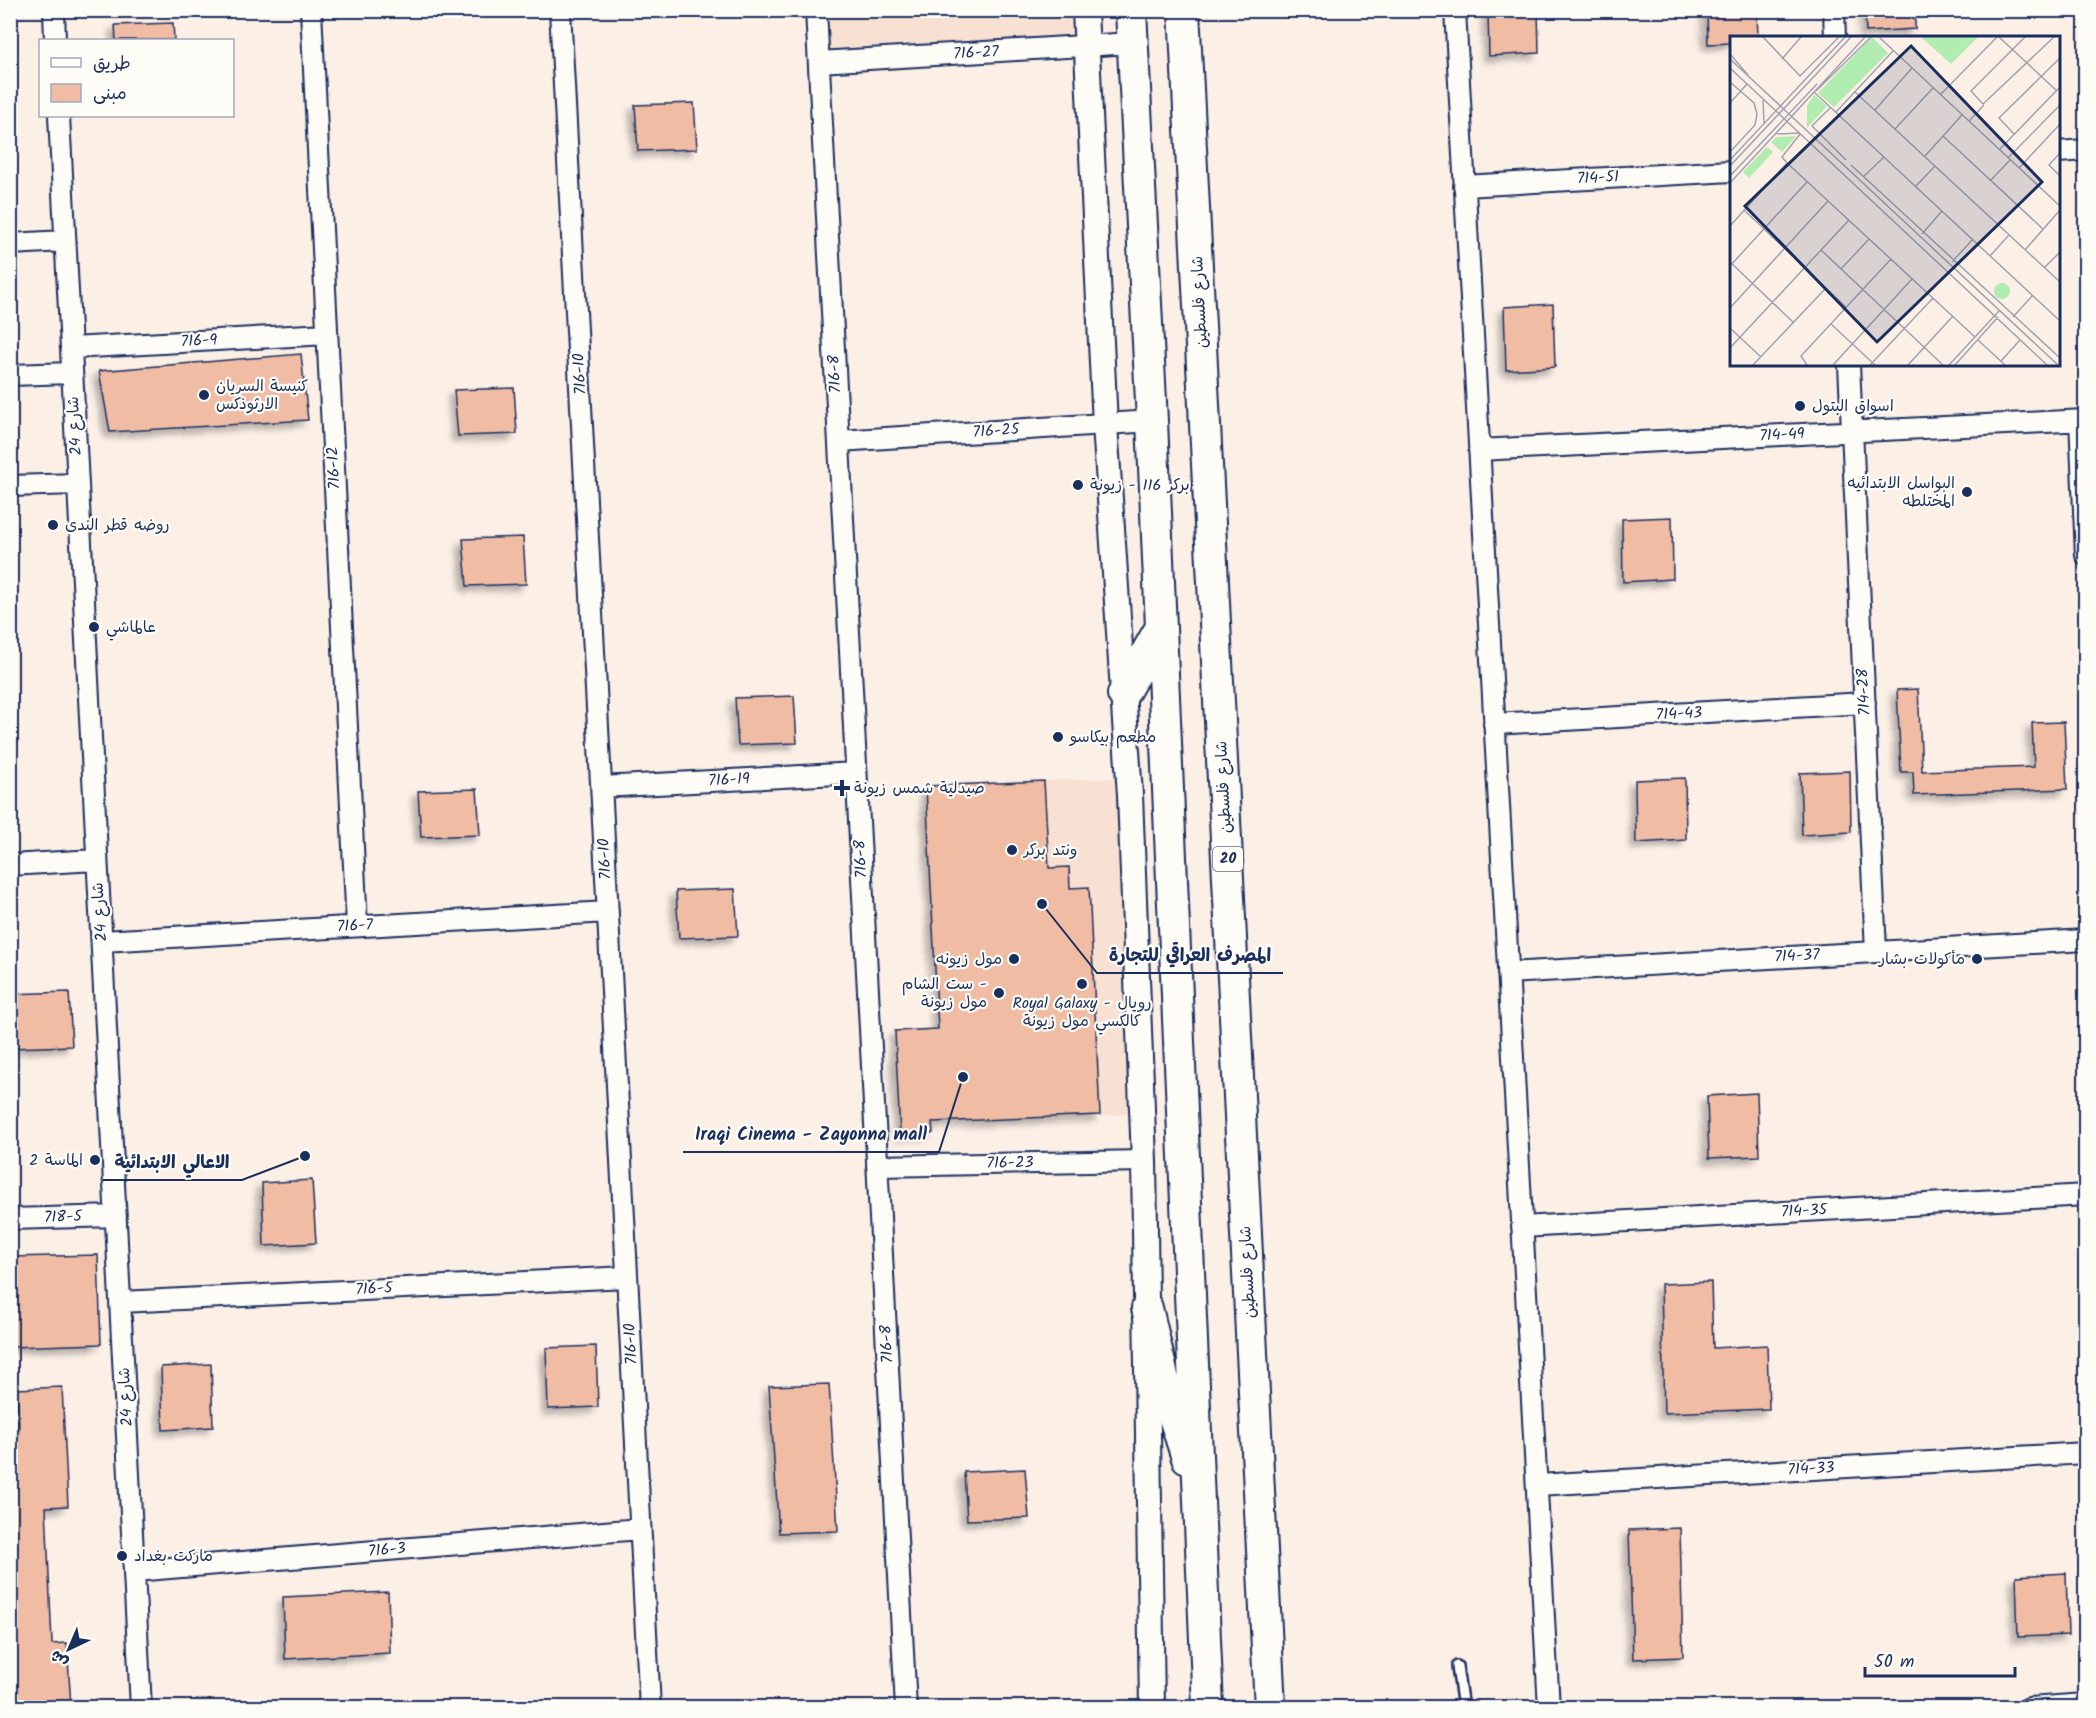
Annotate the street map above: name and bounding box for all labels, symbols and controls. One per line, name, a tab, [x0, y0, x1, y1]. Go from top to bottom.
inset map	[1730, 36, 2060, 366]
legend	[39, 39, 234, 117]
street label: 716-27	[953, 39, 1000, 67]
text: طريق	[93, 50, 131, 79]
text: مبنى	[93, 80, 127, 109]
street label: 714-51	[1576, 164, 1620, 192]
street label: شارع فلسطين	[1185, 255, 1215, 349]
street label: 716-9	[180, 328, 218, 354]
street label: 716-10	[566, 353, 594, 395]
street label: 716-8	[821, 354, 848, 394]
place label: كنيسة السريان الارثوذكس	[216, 374, 309, 417]
marker: كنيسة السريان الارثوذكس	[197, 388, 211, 402]
place label: اسواق البتول	[1812, 394, 1894, 419]
street label: شارع 24	[61, 396, 89, 456]
marker: اسواق البتول	[1793, 399, 1807, 413]
street label: 716-25	[972, 417, 1021, 445]
street label: 714-49	[1759, 421, 1805, 449]
street label: 716-12	[320, 446, 348, 490]
place label: البواسل الابتدائيه المختلطه	[1847, 471, 1955, 514]
place label: بركر 116 - زيونة	[1090, 473, 1190, 498]
marker: بركر 116 - زيونة	[1071, 478, 1085, 492]
marker: البواسل الابتدائيه المختلطه	[1960, 485, 1974, 499]
place label: روضه قطر الندى	[65, 513, 170, 538]
marker: روضه قطر الندى	[46, 518, 60, 532]
place label: عالماشي	[106, 615, 156, 641]
marker: عالماشي	[87, 620, 101, 634]
street label: 714-28	[1850, 667, 1878, 716]
street label: 714-43	[1655, 700, 1703, 728]
place label: مطعم بيكاسو	[1068, 725, 1156, 750]
marker: مطعم بيكاسو	[1051, 730, 1065, 744]
street label: شارع فلسطين	[1209, 740, 1239, 834]
street label: 716-19	[708, 766, 751, 794]
place label: صيدلية شمس زيونة	[854, 776, 985, 801]
marker: صيدلية شمس زيونة	[835, 781, 849, 795]
street label: 716-10	[591, 838, 619, 880]
place label: ونتد بركر	[1022, 838, 1077, 863]
street label: 716-8	[847, 839, 874, 879]
marker: ونتد بركر	[1005, 843, 1019, 857]
road number: 20	[1213, 847, 1243, 871]
street label: شارع 24	[85, 882, 115, 942]
street label: 716-7	[336, 913, 374, 939]
callout: المصرف العراقي للتجارة	[1097, 937, 1283, 973]
text: المصرف العراقي للتجارة	[1109, 942, 1271, 971]
street label: 714-37	[1774, 942, 1821, 970]
place label: مول زيونه	[936, 947, 1002, 972]
place label: مأكولات بشار	[1877, 947, 1965, 972]
marker: مول زيونه	[1007, 952, 1021, 966]
marker: مأكولات بشار	[1970, 952, 1984, 966]
place label: ست الشام - مول زيونة	[902, 972, 987, 1015]
marker: Royal Galaxy - رويال كالكسي مول زيونة	[1075, 977, 1089, 991]
marker: ست الشام - مول زيونة	[992, 986, 1006, 1000]
place label: Royal Galaxy - رويال كالكسي مول زيونة	[1012, 991, 1152, 1035]
callout: Iraqi Cinema - Zayonna mall	[683, 1116, 939, 1152]
text: Iraqi Cinema - Zayonna mall	[695, 1121, 927, 1150]
callout: الاعالي الابتدائية	[103, 1144, 242, 1180]
place label: الماسة 2	[29, 1148, 83, 1173]
text: الاعالي الابتدائية	[115, 1149, 229, 1178]
street label: 716-23	[986, 1150, 1034, 1176]
marker: الماسة 2	[88, 1153, 102, 1167]
street label: 714-35	[1780, 1197, 1829, 1225]
street label: 718-5	[44, 1204, 84, 1230]
street label: شارع فلسطين	[1233, 1225, 1263, 1319]
street label: 716-5	[355, 1275, 395, 1302]
street label: 716-10	[617, 1323, 645, 1365]
street label: 716-8	[873, 1324, 900, 1364]
street label: شارع 24	[112, 1367, 140, 1427]
street label: 714-33	[1787, 1455, 1835, 1483]
street label: 716-3	[367, 1536, 407, 1564]
place label: ماركت بغداد	[134, 1544, 213, 1569]
marker: ماركت بغداد	[115, 1549, 129, 1563]
north arrow	[39, 1619, 99, 1679]
scale bar	[1865, 1640, 2015, 1678]
text: ش	[45, 1644, 75, 1674]
text: 50 m	[1874, 1648, 1914, 1677]

